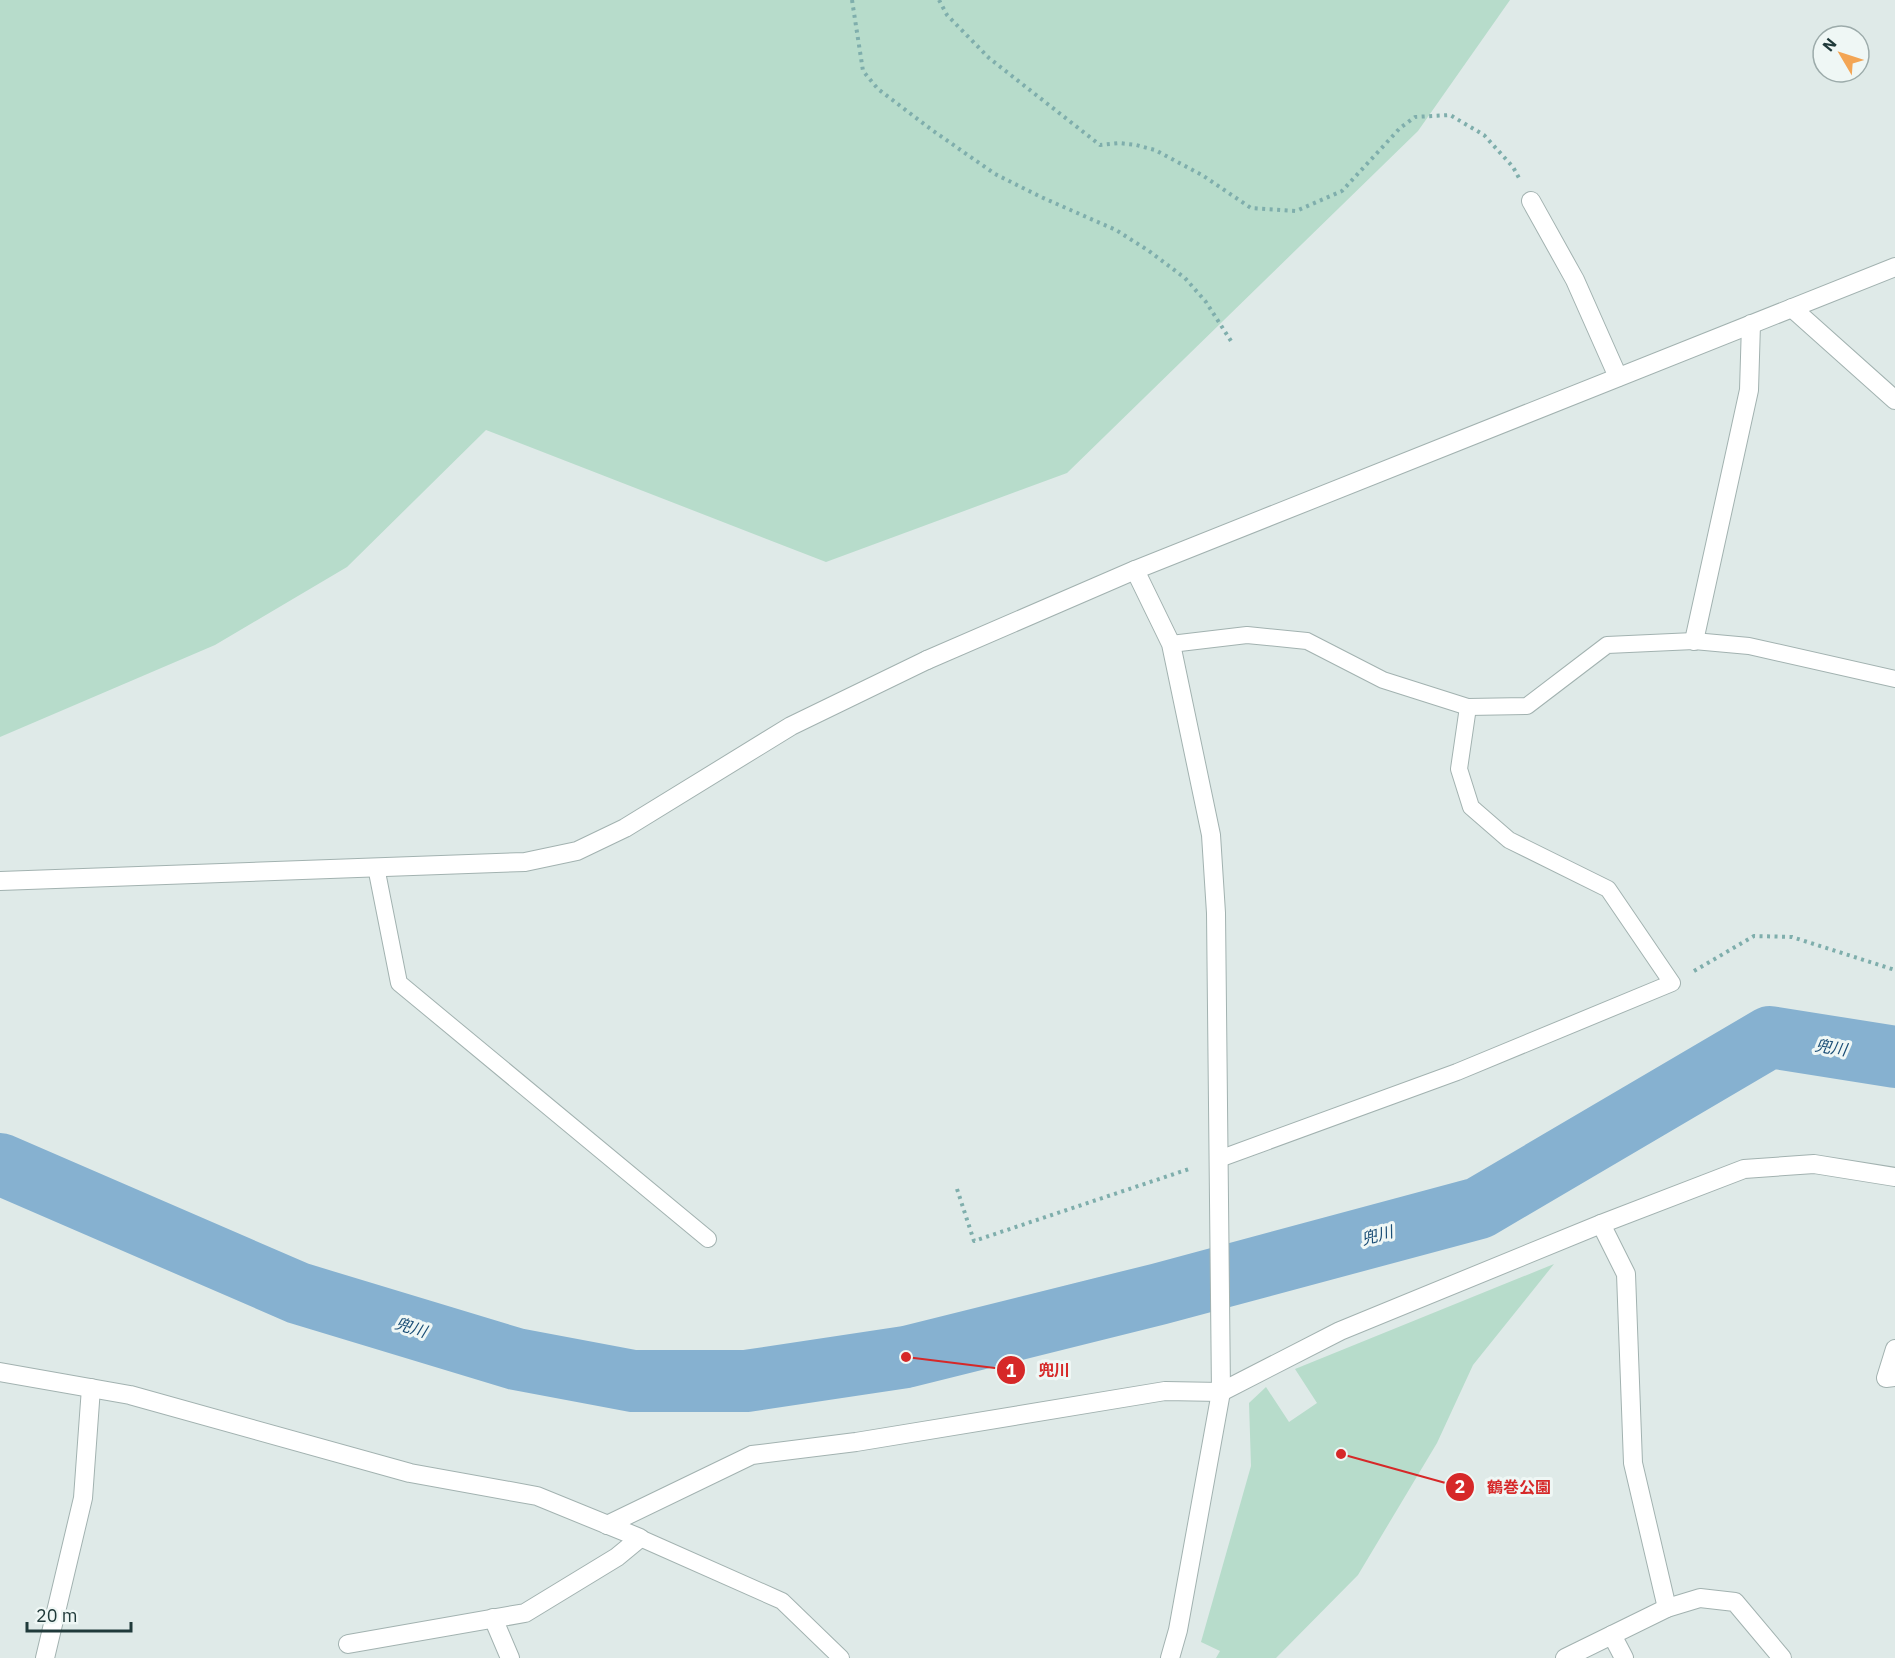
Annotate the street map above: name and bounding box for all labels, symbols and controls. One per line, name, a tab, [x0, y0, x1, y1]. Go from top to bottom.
north arrow	[1811, 24, 1871, 84]
text: N	[1818, 34, 1841, 55]
water label: 兜川	[1814, 1035, 1850, 1060]
water label: 兜川	[1359, 1221, 1397, 1249]
water label: 兜川	[393, 1313, 431, 1342]
callout: 兜川	[996, 1353, 1082, 1387]
text: 1	[1006, 1359, 1017, 1382]
text: 兜川	[1038, 1360, 1070, 1380]
callout: 鶴巻公園	[1445, 1470, 1563, 1504]
text: 2	[1455, 1475, 1465, 1498]
text: 鶴巻公園	[1487, 1477, 1551, 1497]
scale bar	[27, 1595, 130, 1633]
text: 20 m	[36, 1604, 78, 1627]

